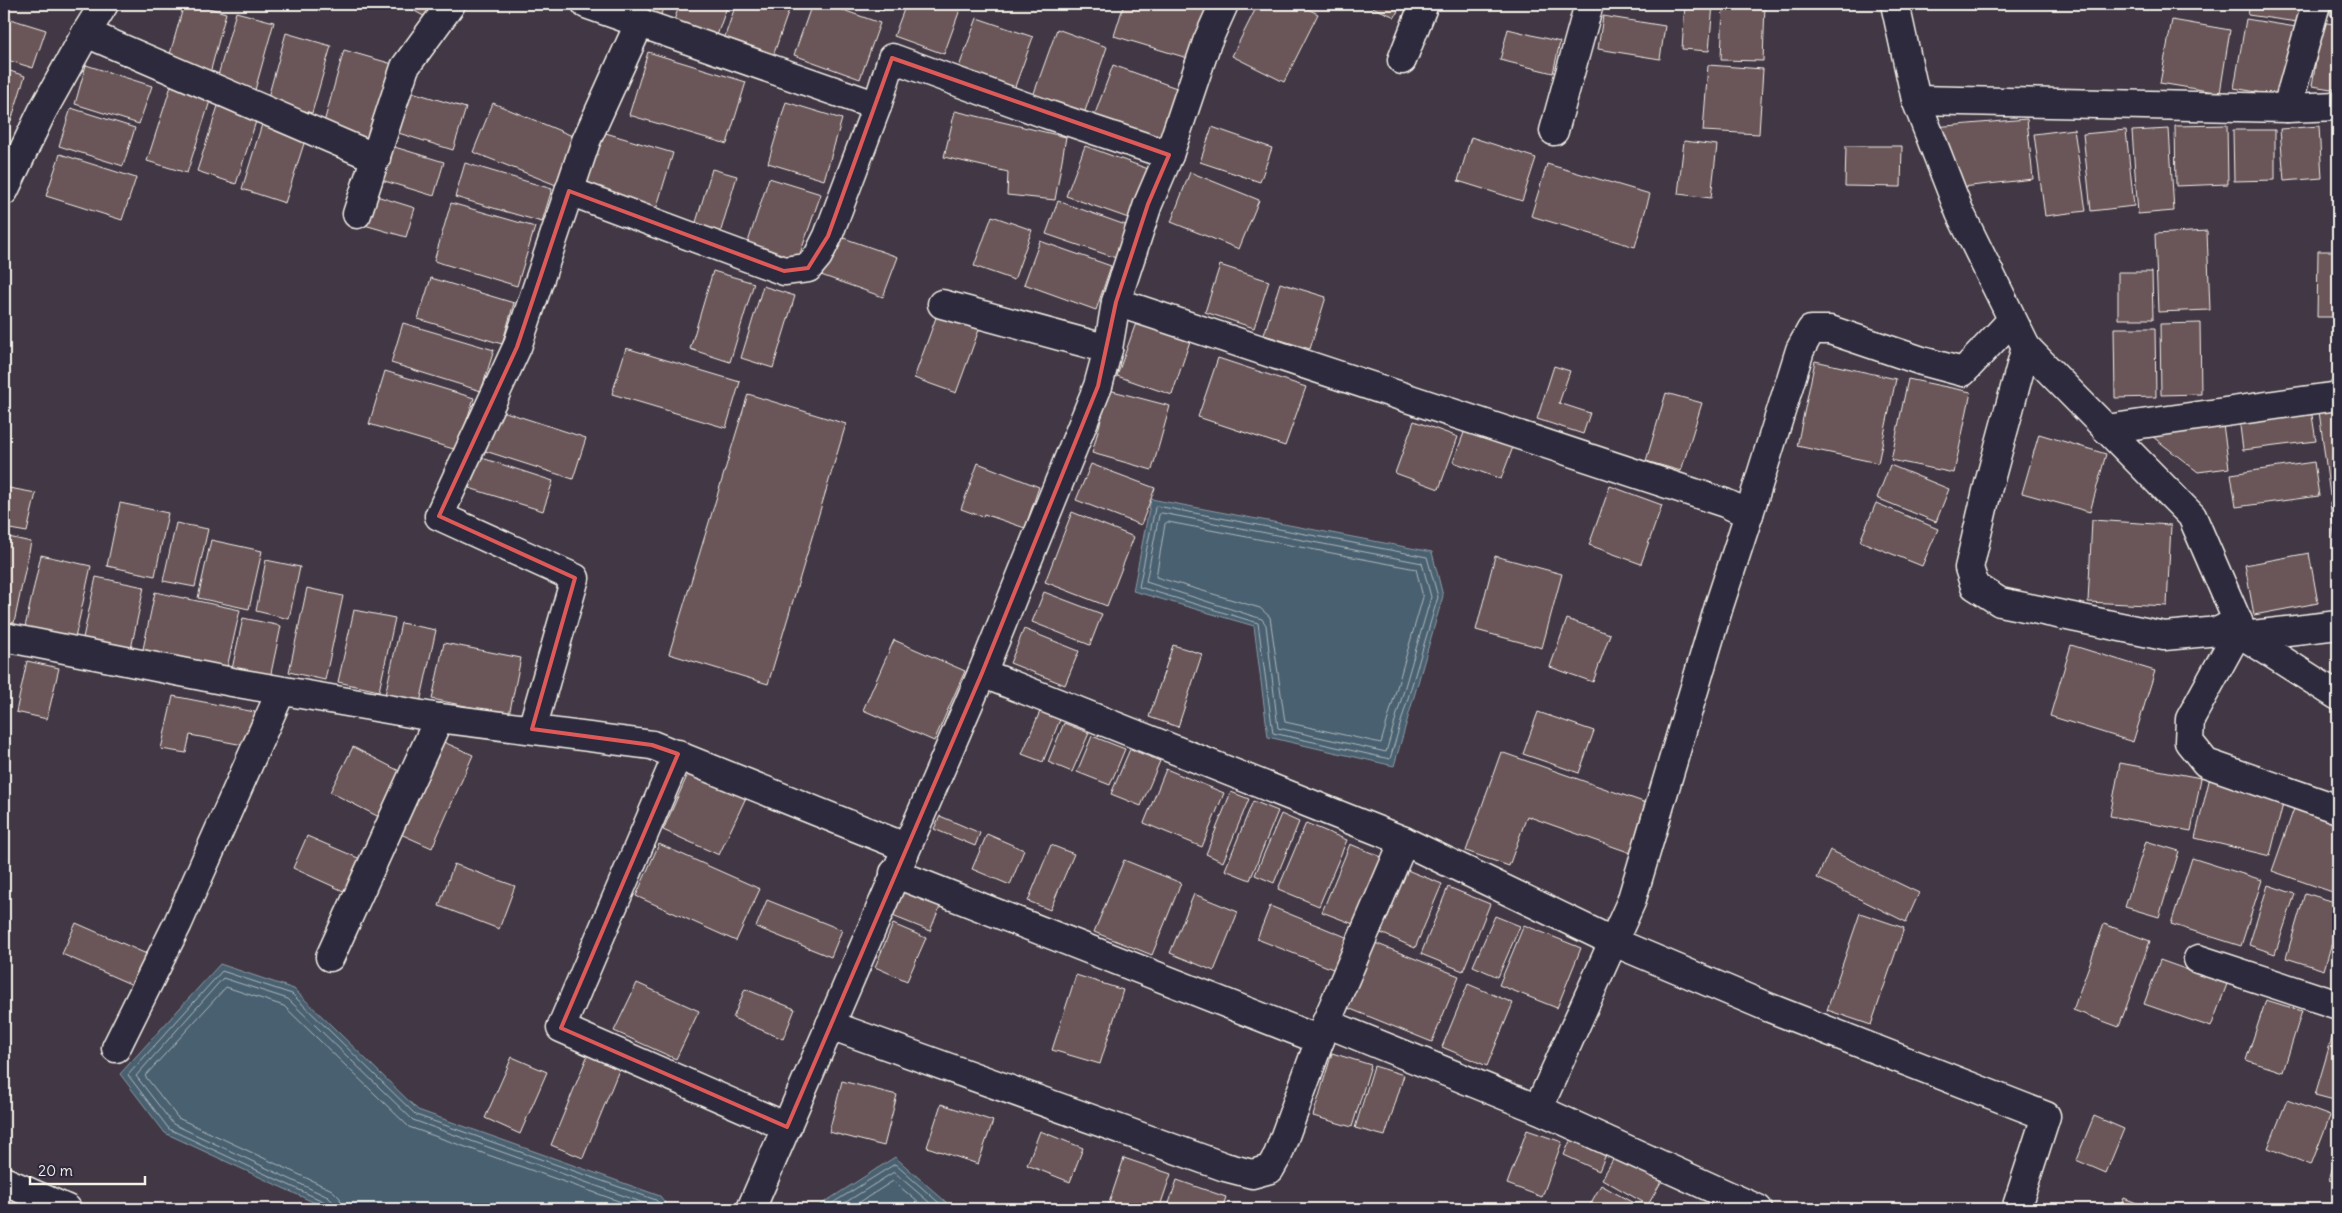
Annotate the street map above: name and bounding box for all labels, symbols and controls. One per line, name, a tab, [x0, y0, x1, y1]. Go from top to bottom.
scale bar	[30, 1153, 145, 1185]
text: 20 m	[38, 1161, 73, 1180]

